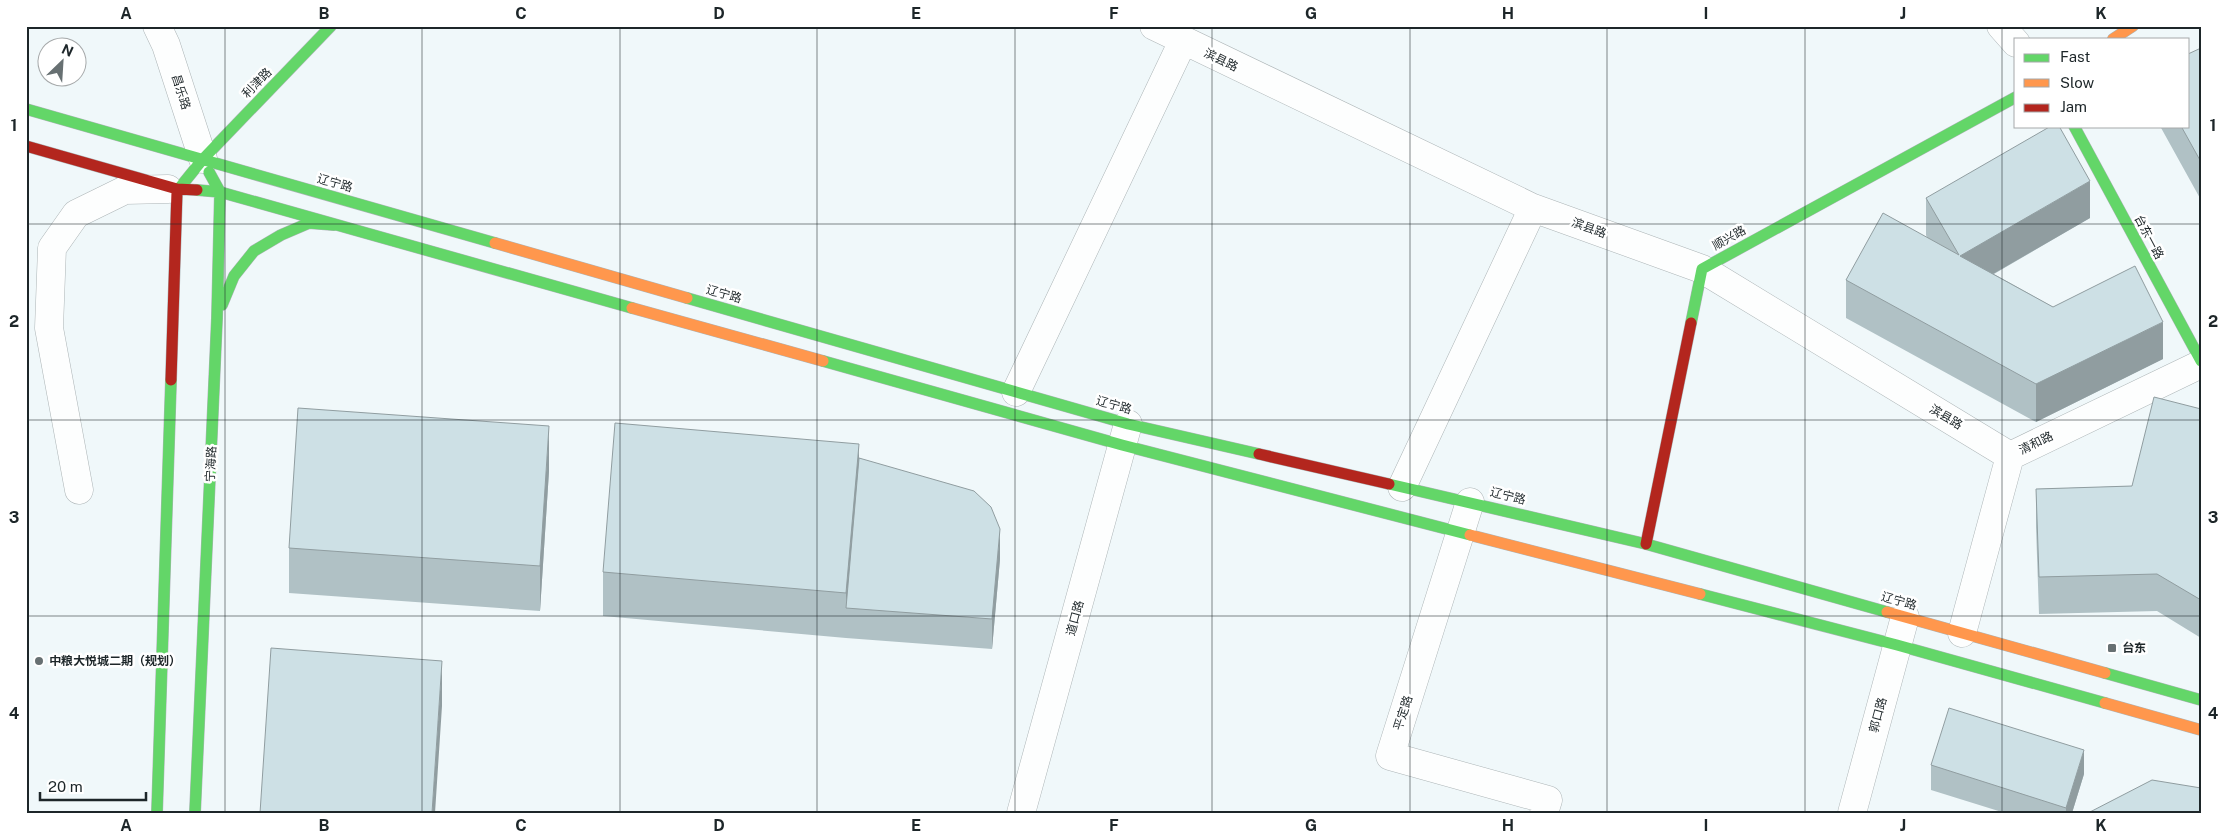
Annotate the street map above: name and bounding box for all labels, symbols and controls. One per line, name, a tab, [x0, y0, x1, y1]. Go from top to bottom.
text: A	[120, 4, 132, 23]
text: B	[319, 4, 330, 23]
text: C	[515, 4, 527, 23]
text: D	[713, 4, 725, 23]
text: E	[911, 4, 921, 23]
text: F	[1109, 4, 1119, 23]
text: G	[1305, 4, 1317, 23]
text: H	[1502, 4, 1514, 23]
text: I	[1704, 4, 1708, 23]
text: J	[1900, 4, 1906, 23]
text: K	[2095, 4, 2107, 23]
north arrow	[38, 38, 88, 88]
legend	[2014, 38, 2190, 128]
text: N	[59, 41, 76, 60]
street label: 滨县路	[1202, 46, 1240, 74]
text: Fast	[2060, 48, 2090, 65]
street label: 利津路	[239, 65, 275, 101]
street label: 昌乐路	[169, 73, 193, 111]
text: Slow	[2060, 74, 2095, 91]
text: Jam	[2060, 98, 2087, 115]
text: 1	[11, 116, 17, 135]
text: 1	[2210, 116, 2216, 135]
street label: 辽宁路	[316, 171, 354, 195]
street label: 台东一路	[2132, 213, 2166, 261]
street label: 滨县路	[1570, 215, 1608, 241]
street label: 顺兴路	[1710, 223, 1748, 253]
street label: 辽宁路	[705, 282, 743, 306]
text: 2	[9, 312, 19, 331]
text: 2	[2208, 312, 2218, 331]
street label: 辽宁路	[1095, 393, 1133, 417]
street label: 滨县路	[1927, 402, 1965, 432]
street label: 清和路	[2017, 429, 2055, 457]
street label: 宁海路	[203, 446, 219, 482]
street label: 辽宁路	[1489, 485, 1527, 507]
text: 3	[9, 508, 19, 527]
text: 3	[2208, 508, 2218, 527]
street label: 辽宁路	[1880, 589, 1918, 613]
street label: 道口路	[1064, 599, 1086, 637]
place label: 台东	[2122, 641, 2146, 655]
marker: 台东	[2106, 642, 2118, 654]
place label: 中粮大悦城二期（规划）	[49, 654, 181, 668]
marker: 中粮大悦城二期（规划）	[33, 655, 45, 667]
street label: 平定路	[1391, 694, 1415, 732]
street label: 郭口路	[1867, 696, 1889, 734]
text: 4	[9, 704, 20, 723]
text: 4	[2208, 704, 2219, 723]
scale bar	[40, 769, 146, 801]
text: 20 m	[48, 778, 83, 795]
text: A	[120, 816, 132, 835]
text: B	[319, 816, 330, 835]
text: C	[515, 816, 527, 835]
text: D	[713, 816, 725, 835]
text: E	[911, 816, 921, 835]
text: F	[1109, 816, 1119, 835]
text: G	[1305, 816, 1317, 835]
text: H	[1502, 816, 1514, 835]
text: I	[1704, 816, 1708, 835]
text: J	[1900, 816, 1906, 835]
text: K	[2095, 816, 2107, 835]

